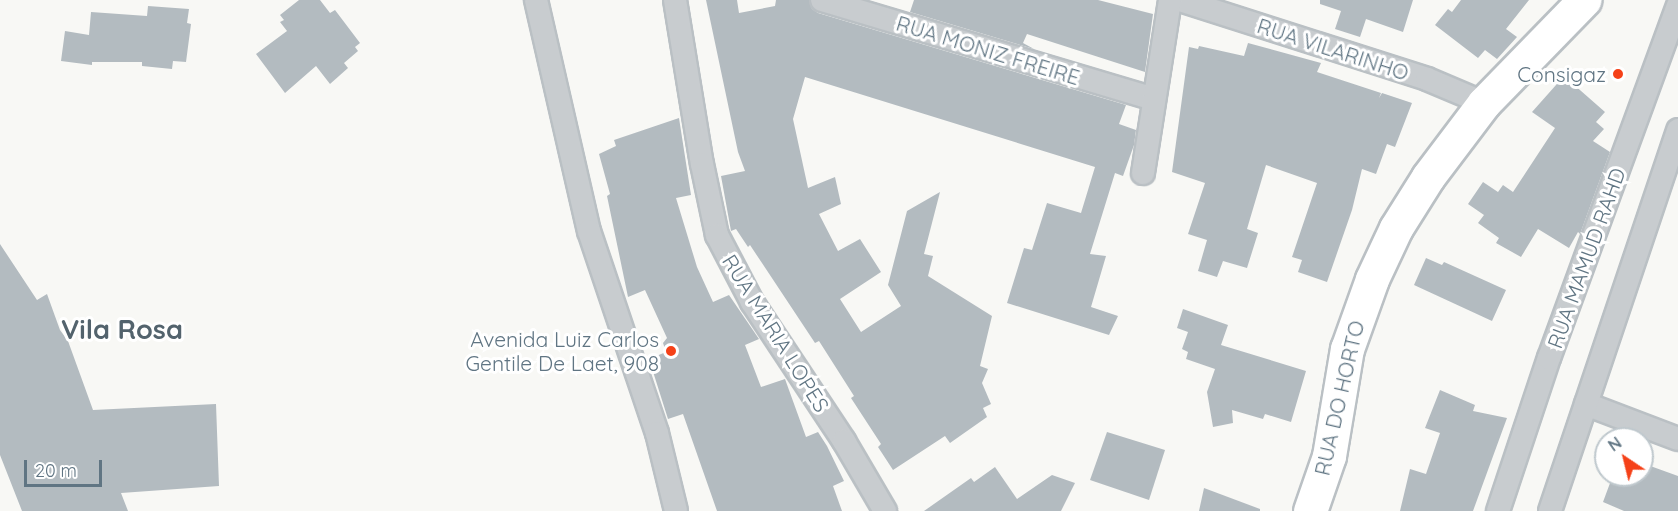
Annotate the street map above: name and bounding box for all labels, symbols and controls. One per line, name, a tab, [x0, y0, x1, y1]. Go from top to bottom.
street label: RUA MONIZ FREIRE	[893, 10, 1083, 90]
street label: RUA VILARINHO	[1254, 13, 1412, 85]
place label: Consigaz	[1517, 61, 1606, 87]
marker: Consigaz	[1611, 67, 1625, 81]
street label: RUA MAMUD RAHD	[1542, 164, 1630, 352]
street label: RUA MARIA LOPES	[717, 250, 835, 416]
district label: Vila Rosa	[61, 314, 183, 346]
street label: RUA DO HORTO	[1309, 318, 1369, 478]
place label: Avenida Luiz Carlos Gentile De Laet, 908	[465, 326, 659, 376]
marker: Avenida Luiz Carlos Gentile De Laet, 908	[664, 344, 678, 358]
north arrow	[1594, 427, 1654, 487]
text: N	[1604, 432, 1625, 455]
scale bar	[27, 448, 105, 486]
text: 20 m	[35, 459, 77, 482]

